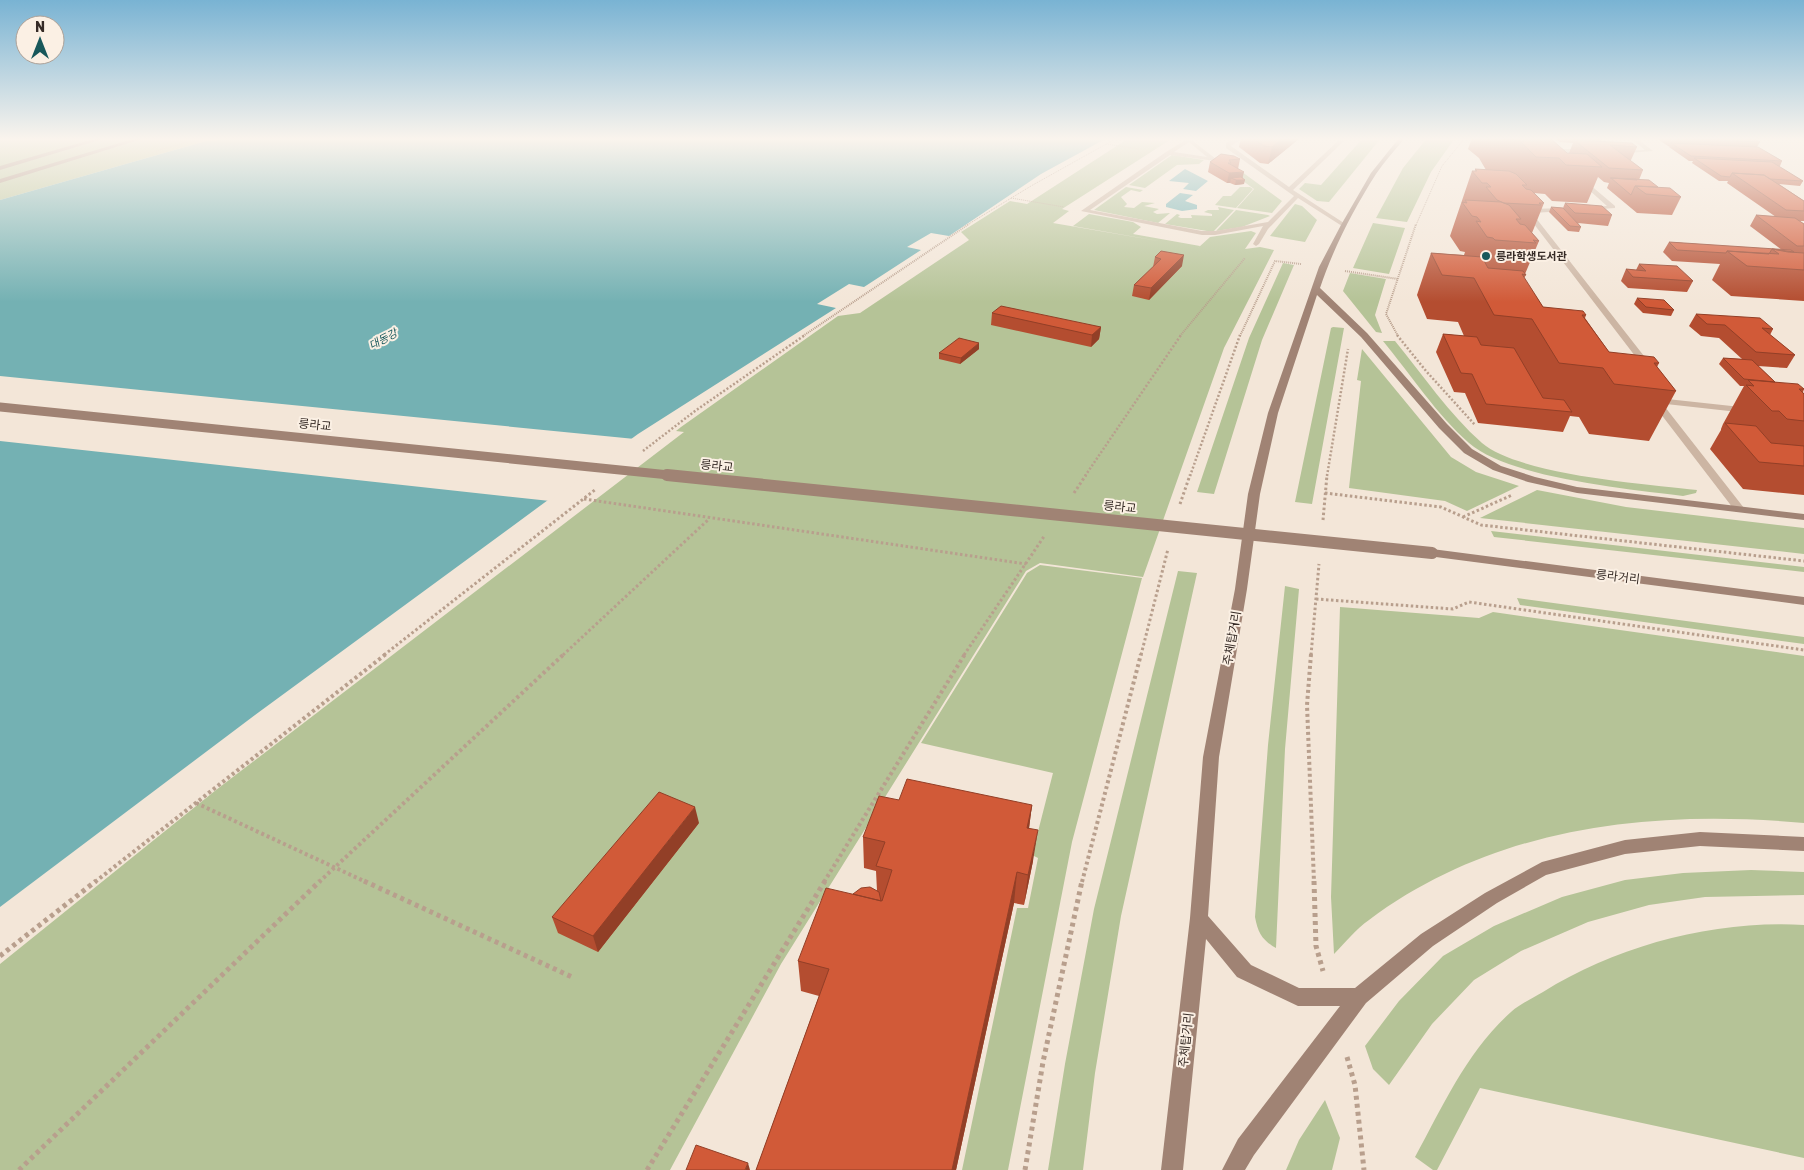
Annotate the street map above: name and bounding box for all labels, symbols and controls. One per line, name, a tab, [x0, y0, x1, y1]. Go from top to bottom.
north arrow	[15, 15, 65, 65]
text: N	[35, 19, 45, 36]
marker: 릉라학생도서관	[1480, 250, 1492, 262]
place label: 릉라학생도서관	[1496, 250, 1567, 263]
water label: 대동강	[367, 326, 401, 352]
street label: 릉라교	[298, 416, 332, 434]
street label: 릉라교	[700, 457, 734, 475]
street label: 릉라교	[1103, 498, 1137, 516]
street label: 릉라거리	[1595, 567, 1641, 587]
street label: 주체탑거리	[1220, 610, 1244, 666]
street label: 주체탑거리	[1176, 1012, 1196, 1068]

